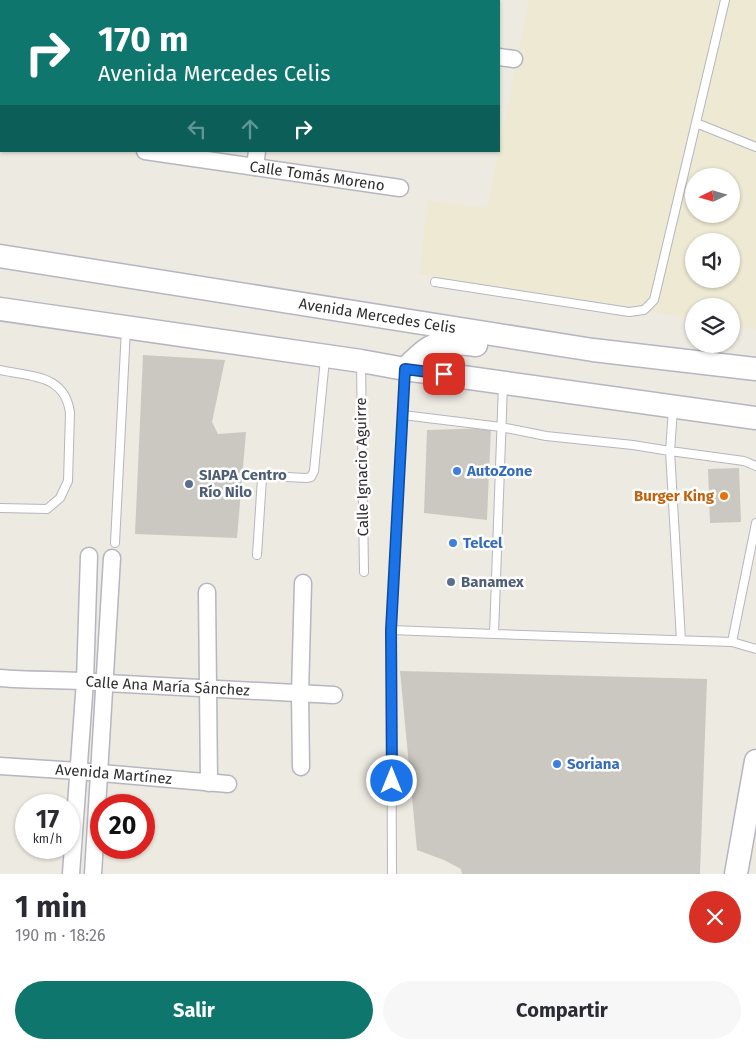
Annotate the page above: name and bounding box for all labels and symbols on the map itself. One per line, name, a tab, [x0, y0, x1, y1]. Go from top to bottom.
street label: Calle Tomás Moreno	[248, 157, 386, 195]
north arrow	[685, 168, 740, 222]
street label: Avenida Mercedes Celis	[298, 294, 457, 337]
pin	[423, 353, 465, 395]
street label: Calle Ignacio Aguirre	[352, 397, 372, 537]
place label: AutoZone	[466, 462, 532, 480]
marker: AutoZone	[451, 465, 463, 477]
place label: SIAPA Centro Río Nilo	[199, 466, 287, 501]
marker: SIAPA Centro Río Nilo	[183, 478, 195, 490]
place label: Burger King	[634, 487, 715, 505]
marker: Burger King	[718, 490, 730, 502]
place label: Telcel	[463, 534, 503, 552]
marker: Telcel	[447, 537, 459, 549]
place label: Banamex	[461, 573, 524, 591]
marker: Banamex	[445, 576, 457, 588]
street label: Calle Ana María Sánchez	[85, 672, 251, 700]
position arrow	[365, 754, 417, 806]
place label: Soriana	[567, 755, 620, 773]
marker: Soriana	[551, 758, 563, 770]
street label: Avenida Martínez	[55, 761, 173, 788]
speed limit sign: 20	[90, 794, 155, 859]

